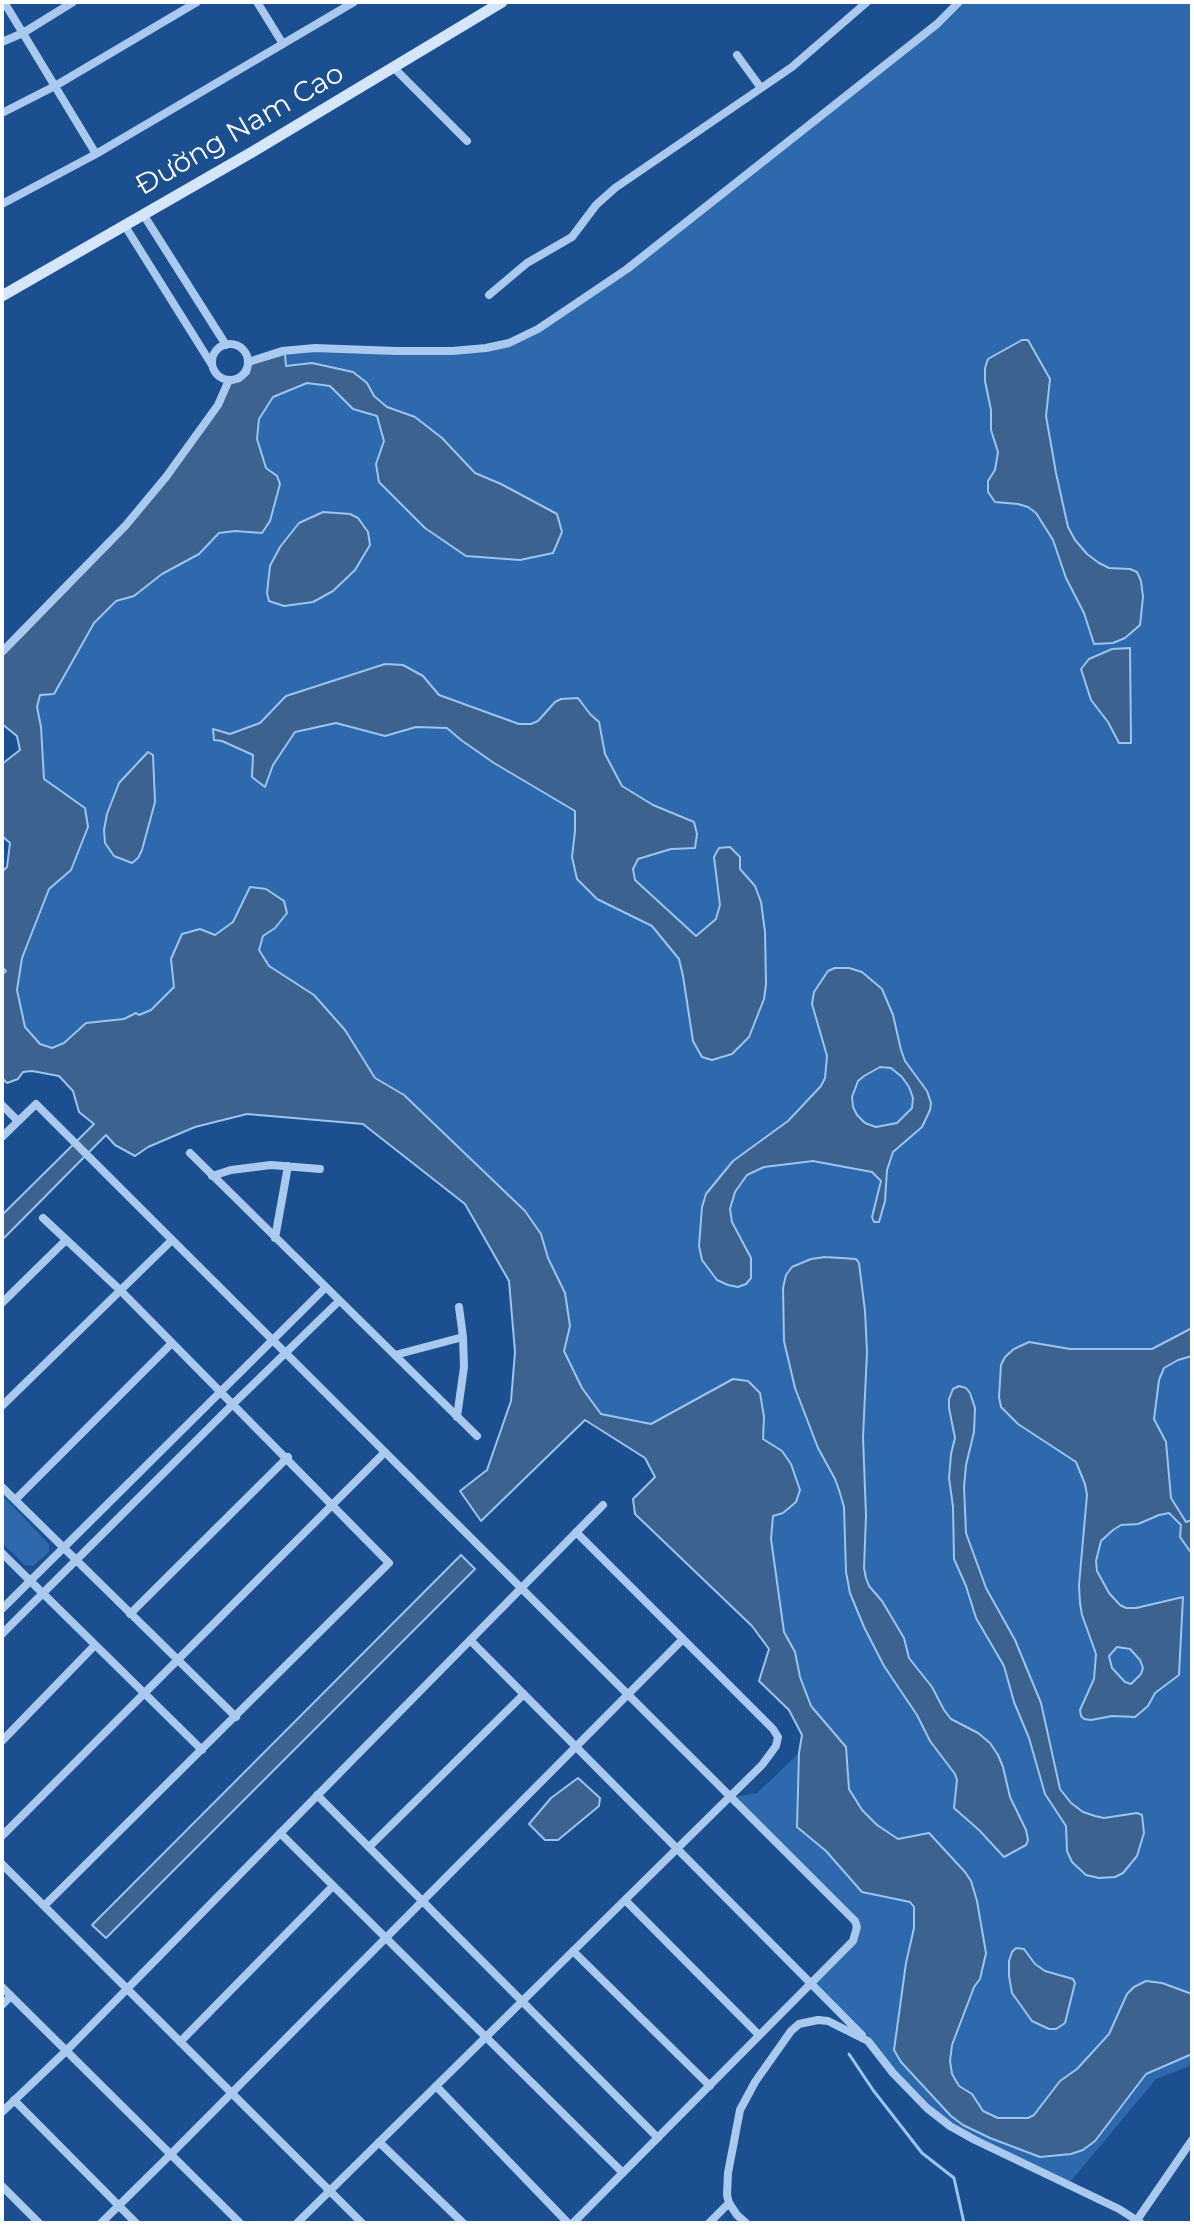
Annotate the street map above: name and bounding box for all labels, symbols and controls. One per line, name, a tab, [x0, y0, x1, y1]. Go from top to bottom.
street label: Đường Nam Cao	[130, 57, 350, 203]

